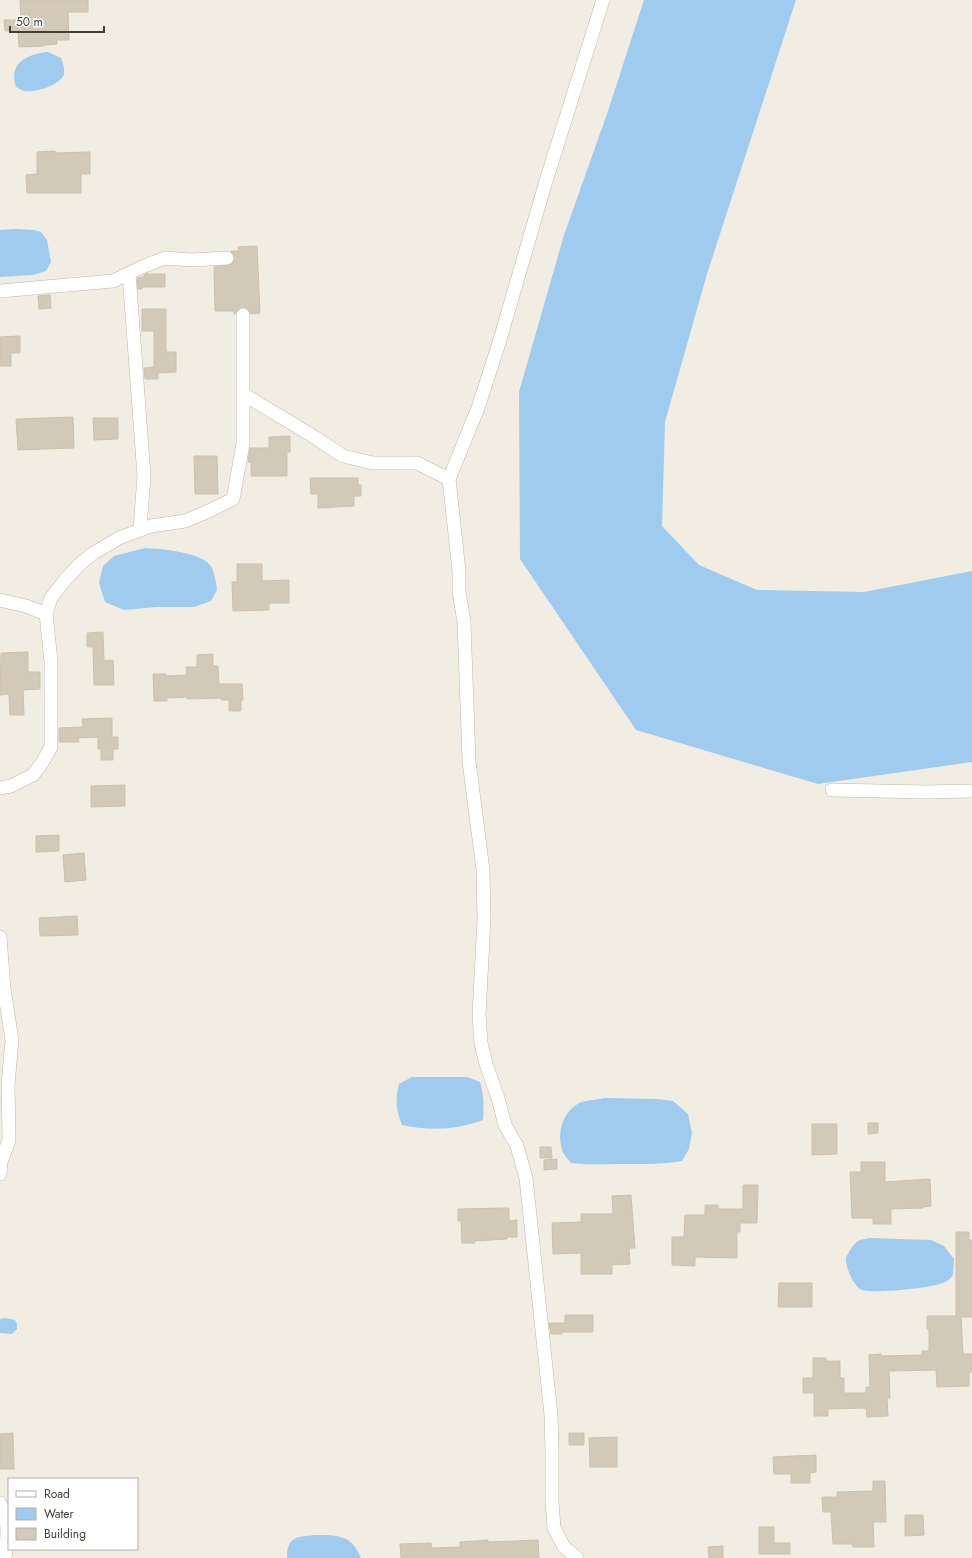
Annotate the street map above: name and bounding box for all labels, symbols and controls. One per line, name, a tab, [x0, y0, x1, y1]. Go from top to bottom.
scale bar	[10, 8, 104, 34]
text: 50 m	[16, 13, 43, 31]
legend	[8, 1478, 138, 1550]
text: Road	[44, 1485, 70, 1503]
text: Water	[44, 1505, 75, 1523]
text: Building	[44, 1525, 86, 1543]

